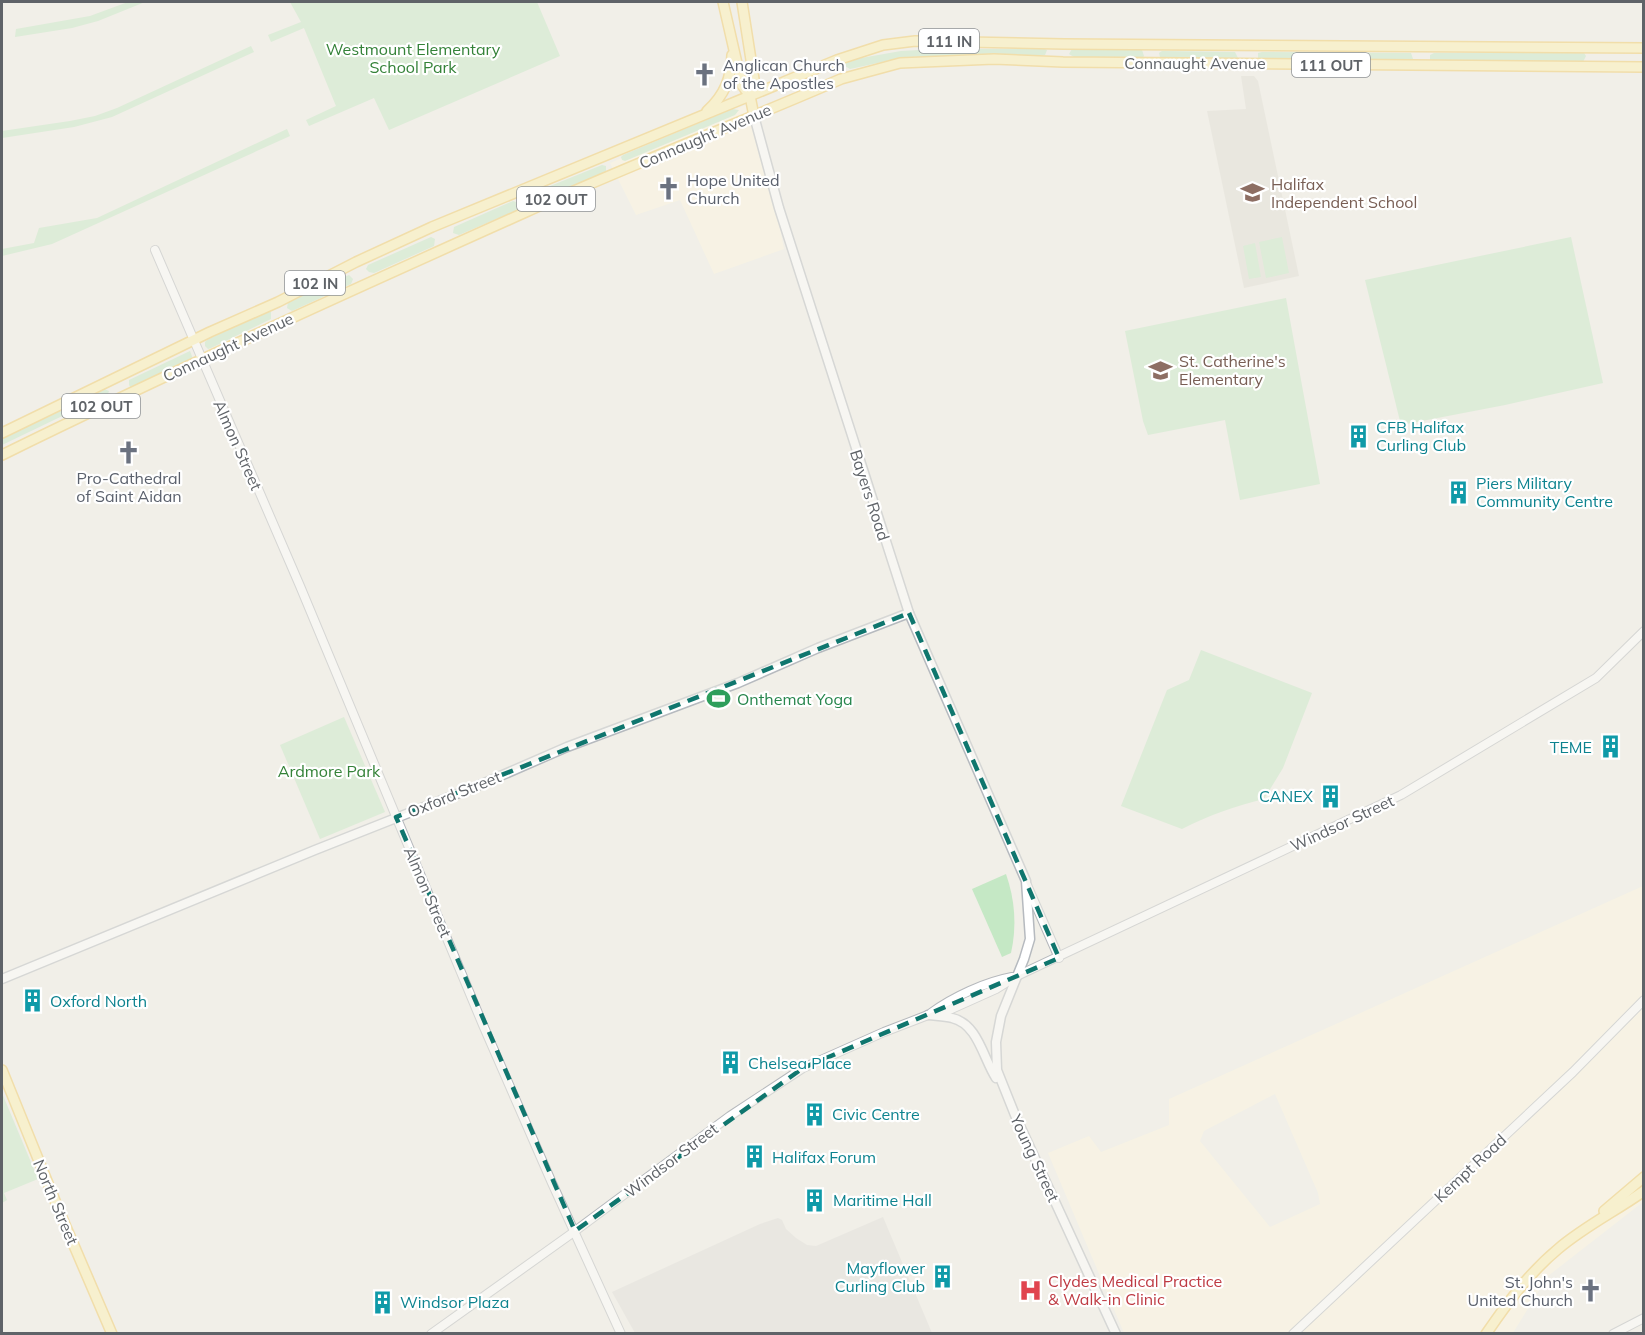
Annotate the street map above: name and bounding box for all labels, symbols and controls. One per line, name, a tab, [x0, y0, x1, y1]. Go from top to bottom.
road number: 111 IN	[919, 29, 979, 53]
park label: Westmount Elementary School Park	[326, 39, 501, 77]
street label: Connaught Avenue	[1124, 53, 1266, 73]
road number: 111 OUT	[1292, 53, 1370, 77]
place label: Anglican Church of the Apostles	[723, 55, 845, 93]
church icon: Anglican Church of the Apostles	[692, 61, 718, 87]
street label: Connaught Avenue	[636, 99, 774, 173]
place label: Hope United Church	[687, 170, 780, 208]
place label: Halifax Independent School	[1271, 174, 1417, 212]
church icon: Hope United Church	[656, 176, 682, 202]
school or university icon: Halifax Independent School	[1240, 180, 1266, 206]
road number: 102 OUT	[517, 187, 595, 211]
road number: 102 IN	[285, 271, 345, 295]
street label: Connaught Avenue	[160, 308, 296, 386]
place label: St. Catherine's Elementary	[1179, 351, 1286, 389]
school or university icon: St. Catherine's Elementary	[1148, 357, 1174, 383]
road number: 102 OUT	[62, 394, 140, 418]
street label: Almon Street	[209, 397, 267, 494]
place label: CFB Halifax Curling Club	[1376, 417, 1466, 455]
building icon: CFB Halifax Curling Club	[1345, 423, 1371, 449]
church icon: Pro-Cathedral of Saint Aidan	[116, 440, 142, 466]
street label: Bayers Road	[846, 447, 894, 543]
place label: Pro-Cathedral of Saint Aidan	[76, 468, 182, 506]
place label: Piers Military Community Centre	[1476, 473, 1613, 511]
building icon: Piers Military Community Centre	[1445, 479, 1471, 505]
sports icon: Onthemat Yoga	[706, 686, 732, 712]
place label: Onthemat Yoga	[737, 689, 853, 709]
building icon: TEME	[1597, 734, 1623, 760]
place label: TEME	[1550, 737, 1592, 757]
park label: Ardmore Park	[278, 761, 381, 781]
street label: Oxford Street	[404, 766, 504, 822]
building icon: CANEX	[1318, 783, 1344, 809]
place label: CANEX	[1259, 786, 1314, 806]
street label: Windsor Street	[1287, 790, 1397, 856]
street label: Almon Street	[400, 844, 456, 941]
building icon: Oxford North	[19, 988, 45, 1014]
place label: Oxford North	[50, 991, 147, 1011]
building icon: Chelsea Place	[717, 1050, 743, 1076]
place label: Chelsea Place	[748, 1053, 852, 1073]
building icon: Civic Centre	[801, 1101, 827, 1127]
place label: Civic Centre	[832, 1104, 920, 1124]
street label: Young Street	[1006, 1110, 1064, 1205]
street label: Windsor Street	[620, 1118, 722, 1202]
street label: Kempt Road	[1430, 1130, 1510, 1206]
building icon: Halifax Forum	[741, 1144, 767, 1170]
place label: Halifax Forum	[772, 1147, 876, 1167]
street label: North Street	[29, 1156, 83, 1248]
building icon: Maritime Hall	[802, 1187, 828, 1213]
place label: Maritime Hall	[833, 1190, 932, 1210]
place label: Mayflower Curling Club	[835, 1258, 925, 1296]
building icon: Mayflower Curling Club	[930, 1264, 956, 1290]
place label: Clydes Medical Practice & Walk-in Clinic	[1048, 1271, 1222, 1309]
place label: St. John's United Church	[1468, 1272, 1573, 1310]
hospital icon: Clydes Medical Practice & Walk-in Clinic	[1017, 1277, 1043, 1303]
church icon: St. John's United Church	[1578, 1278, 1604, 1304]
building icon: Windsor Plaza	[369, 1289, 395, 1315]
place label: Windsor Plaza	[400, 1292, 509, 1312]

